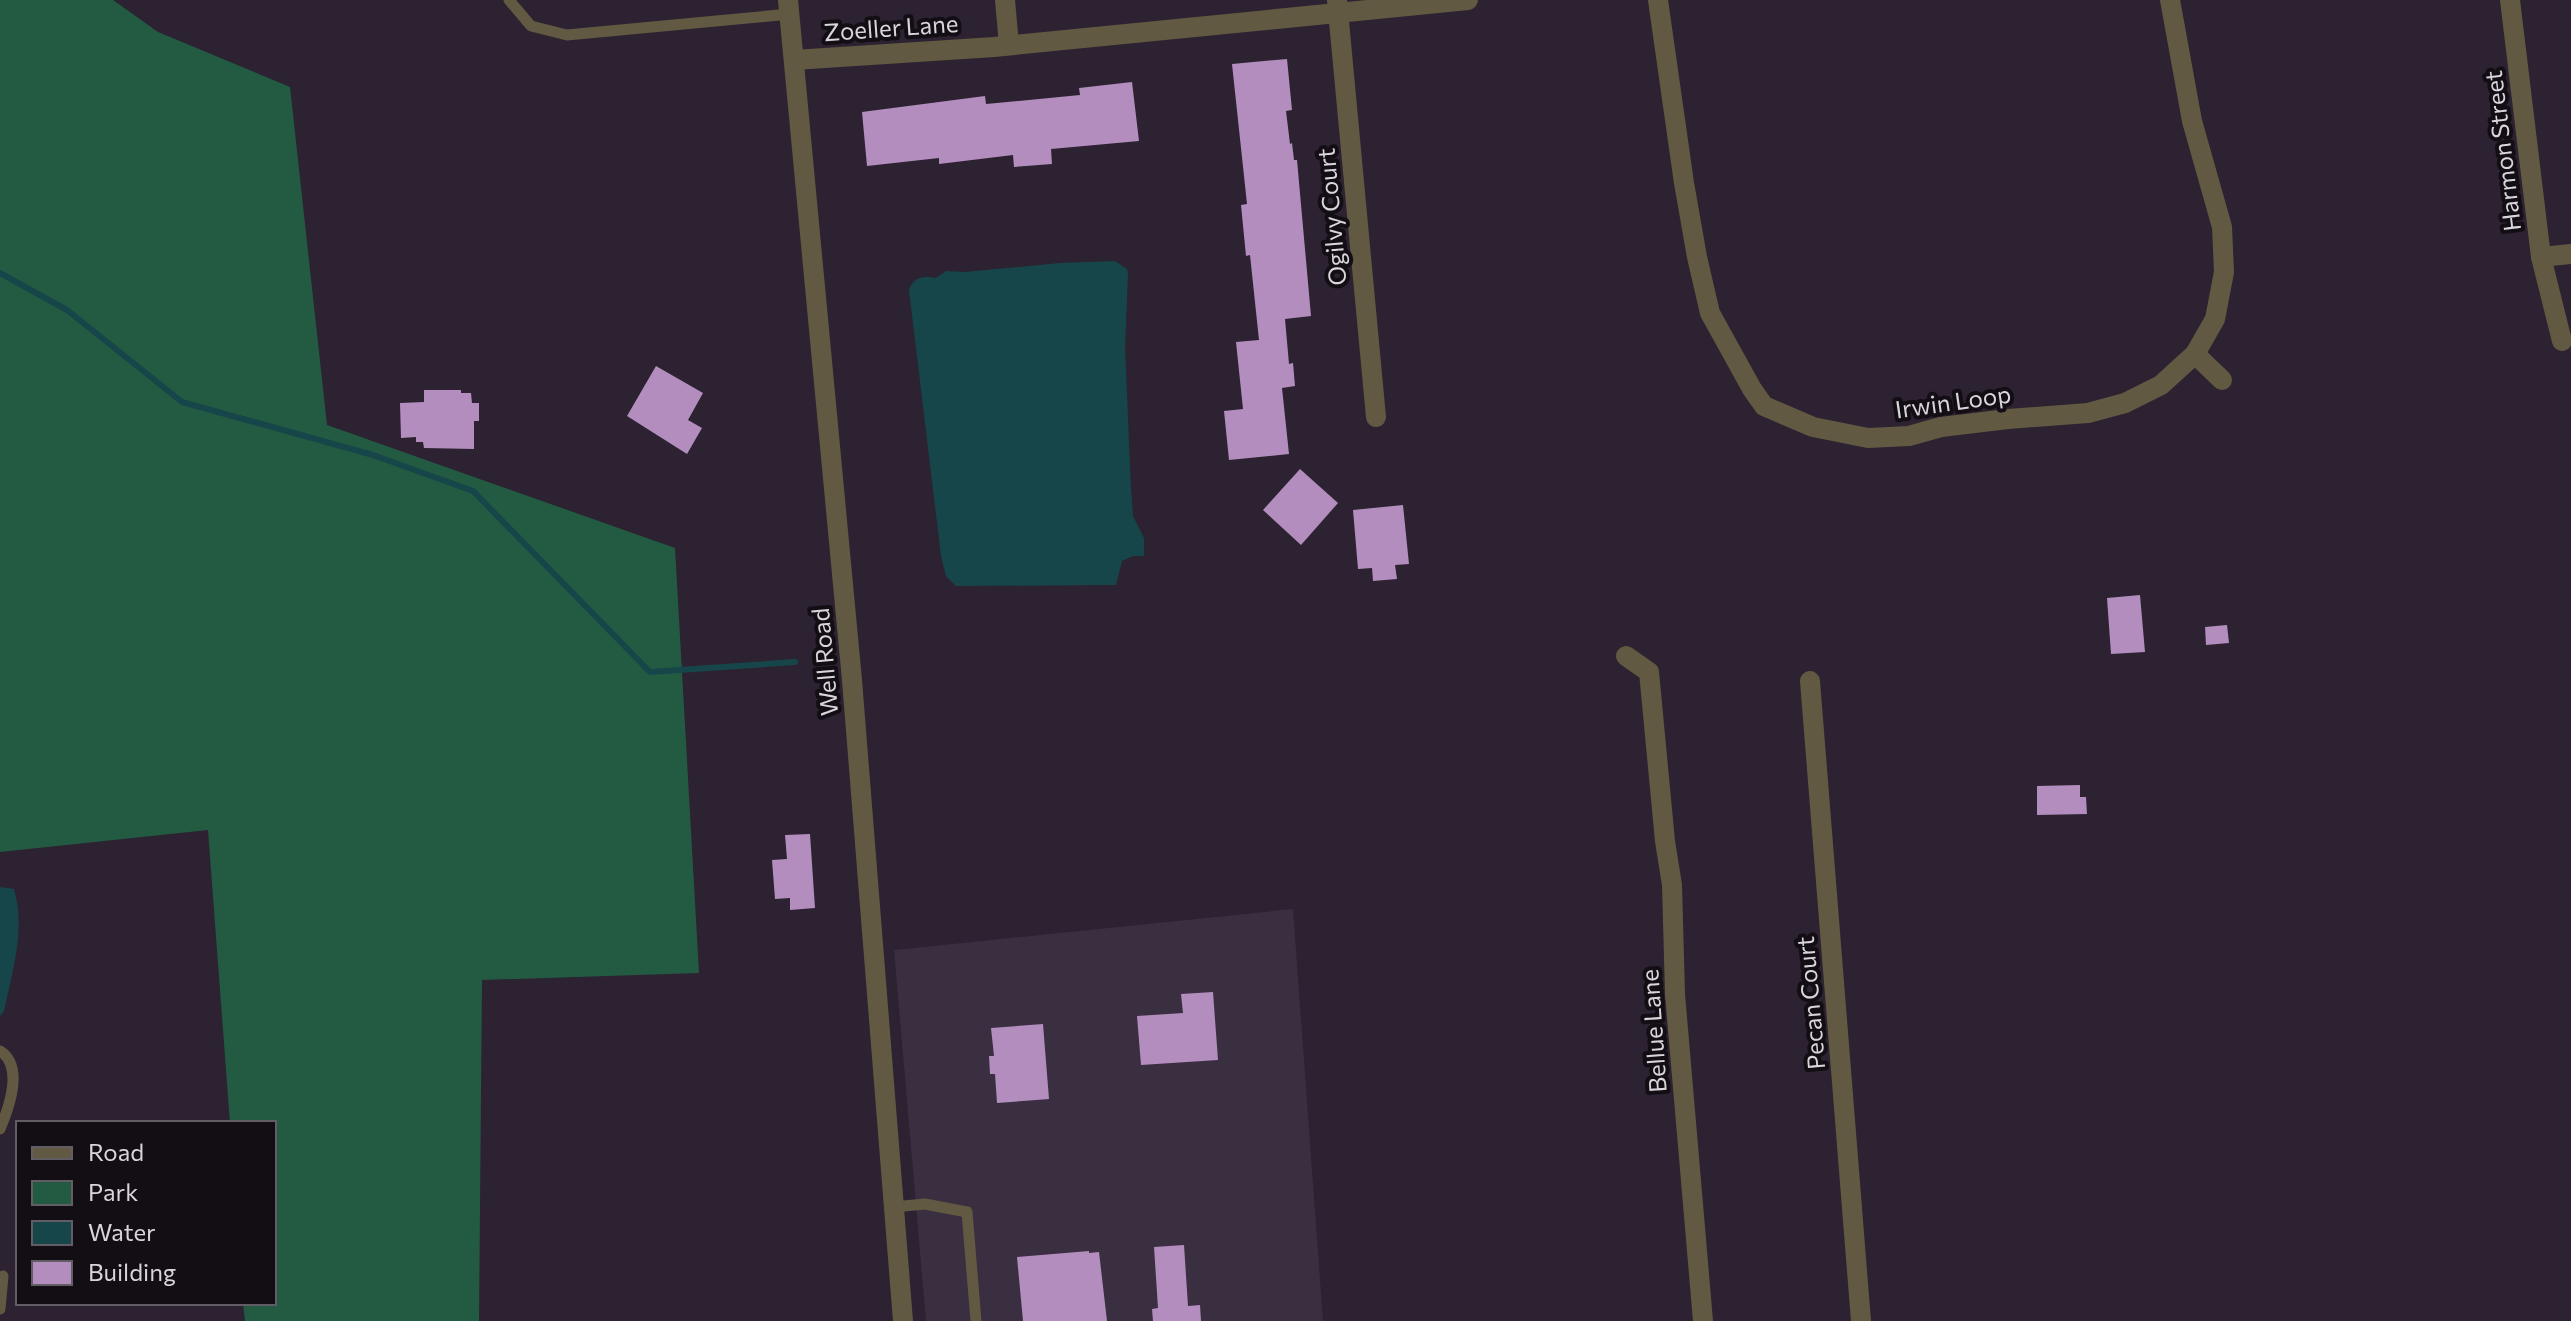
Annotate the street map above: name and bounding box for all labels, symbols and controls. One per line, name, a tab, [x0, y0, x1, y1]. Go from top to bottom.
street label: Zoeller Lane	[823, 8, 959, 46]
street label: Harmon Street	[2478, 69, 2526, 233]
street label: Ogilvy Court	[1311, 147, 1351, 287]
street label: Irwin Loop	[1893, 379, 2013, 423]
street label: Well Road	[805, 607, 843, 717]
street label: Pecan Court	[1790, 935, 1830, 1071]
street label: Bellue Lane	[1634, 968, 1672, 1094]
legend	[16, 1121, 276, 1305]
text: Road	[88, 1137, 144, 1166]
text: Park	[88, 1177, 138, 1206]
text: Water	[88, 1217, 156, 1246]
text: Building	[88, 1257, 176, 1286]

